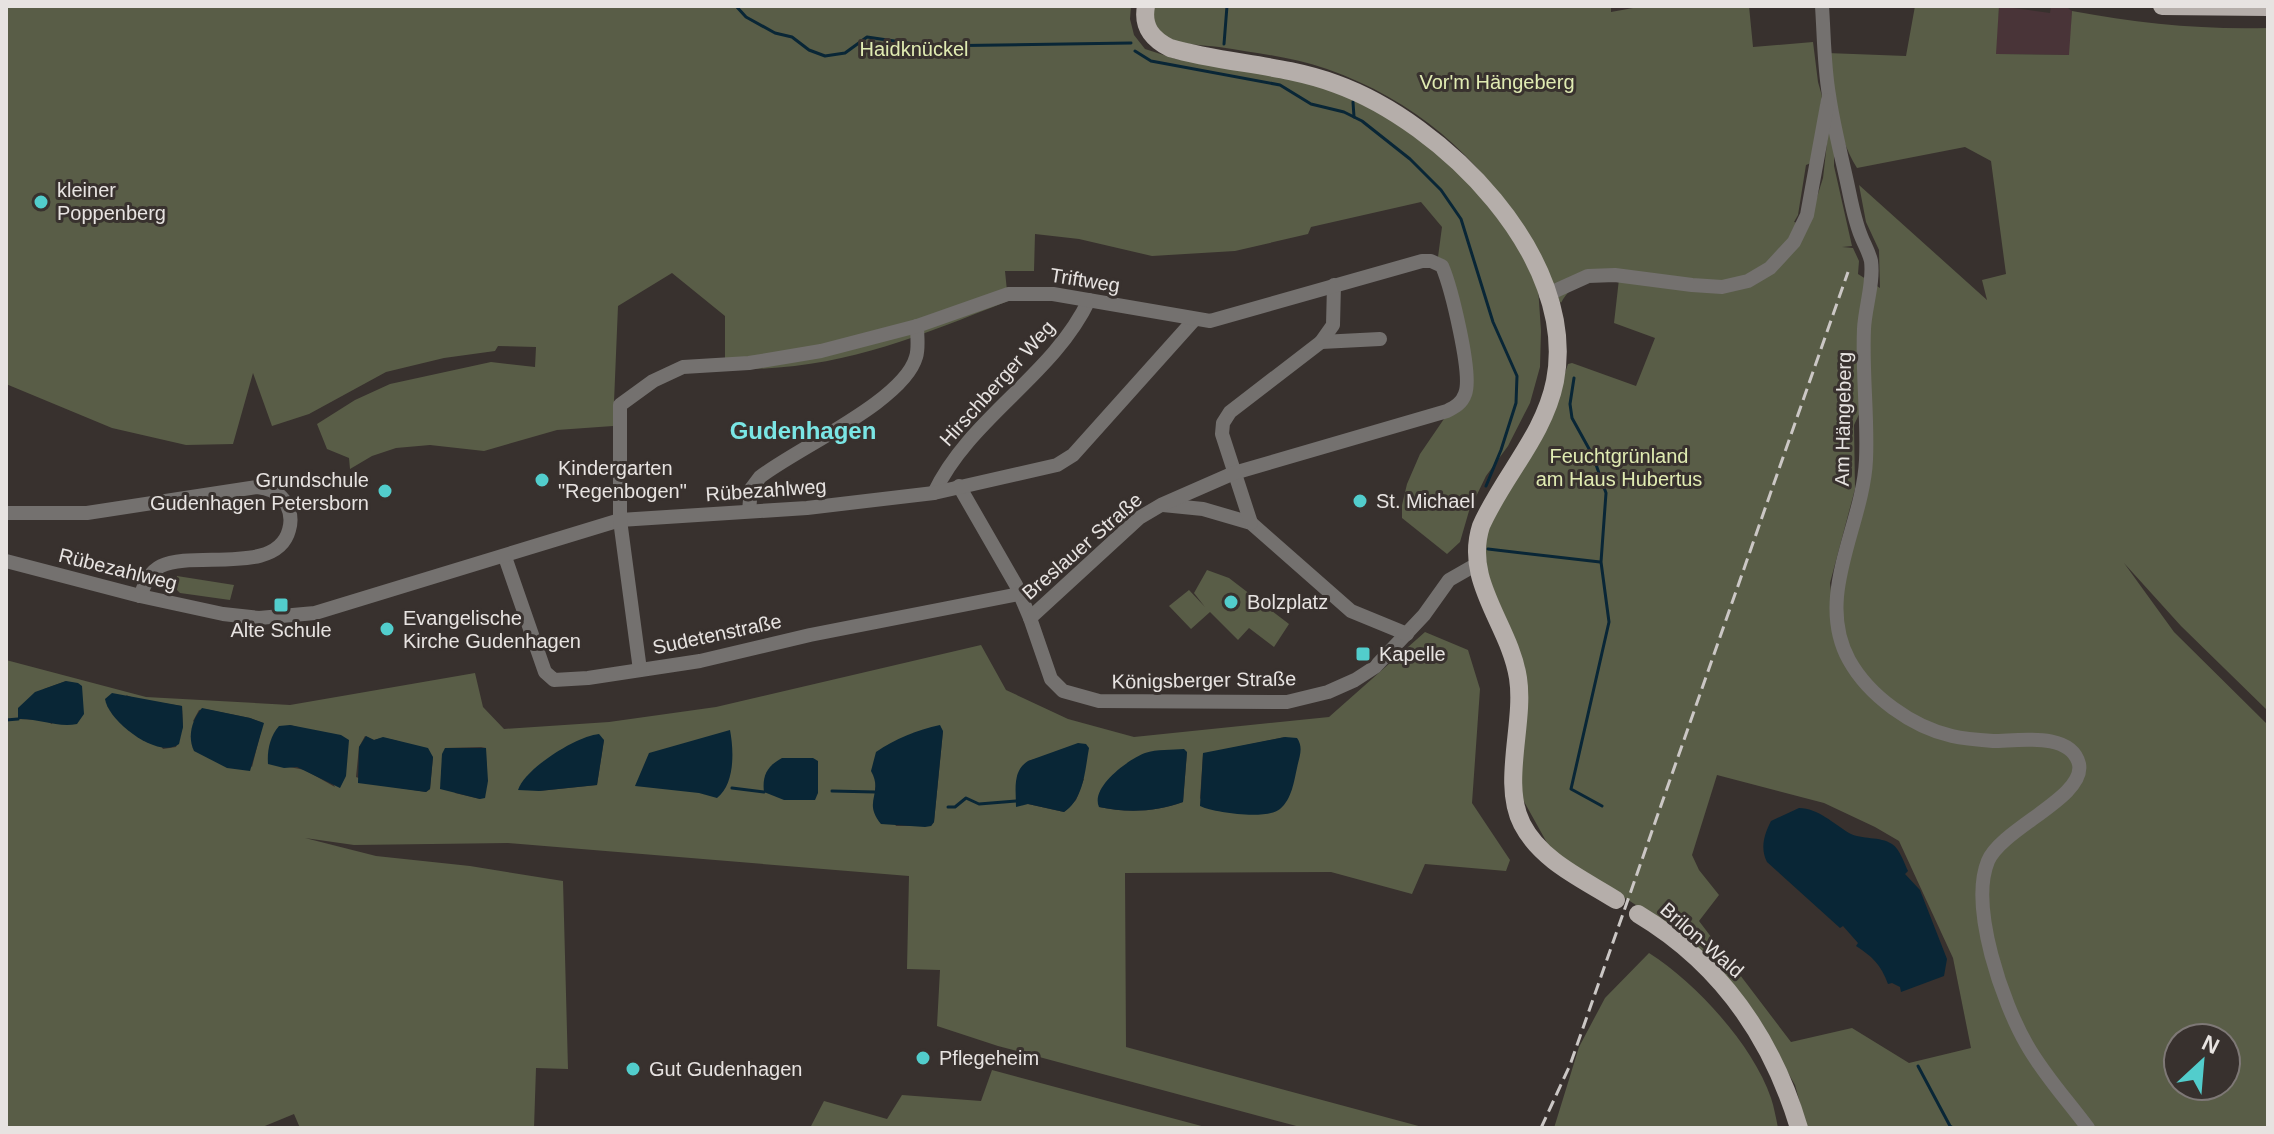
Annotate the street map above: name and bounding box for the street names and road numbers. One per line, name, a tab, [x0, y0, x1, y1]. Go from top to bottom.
street label: Triftweg	[1049, 264, 1121, 296]
street label: Hirschberger Weg	[935, 316, 1059, 450]
street label: Am Hängeberg	[1831, 352, 1855, 486]
street label: Rübezahlweg	[705, 475, 827, 505]
street label: Breslauer Straße	[1018, 488, 1146, 604]
street label: Rübezahlweg	[57, 544, 179, 594]
street label: Sudetenstraße	[651, 610, 783, 658]
street label: Königsberger Straße	[1112, 667, 1296, 693]
street label: Brilon-Wald	[1656, 898, 1748, 982]

